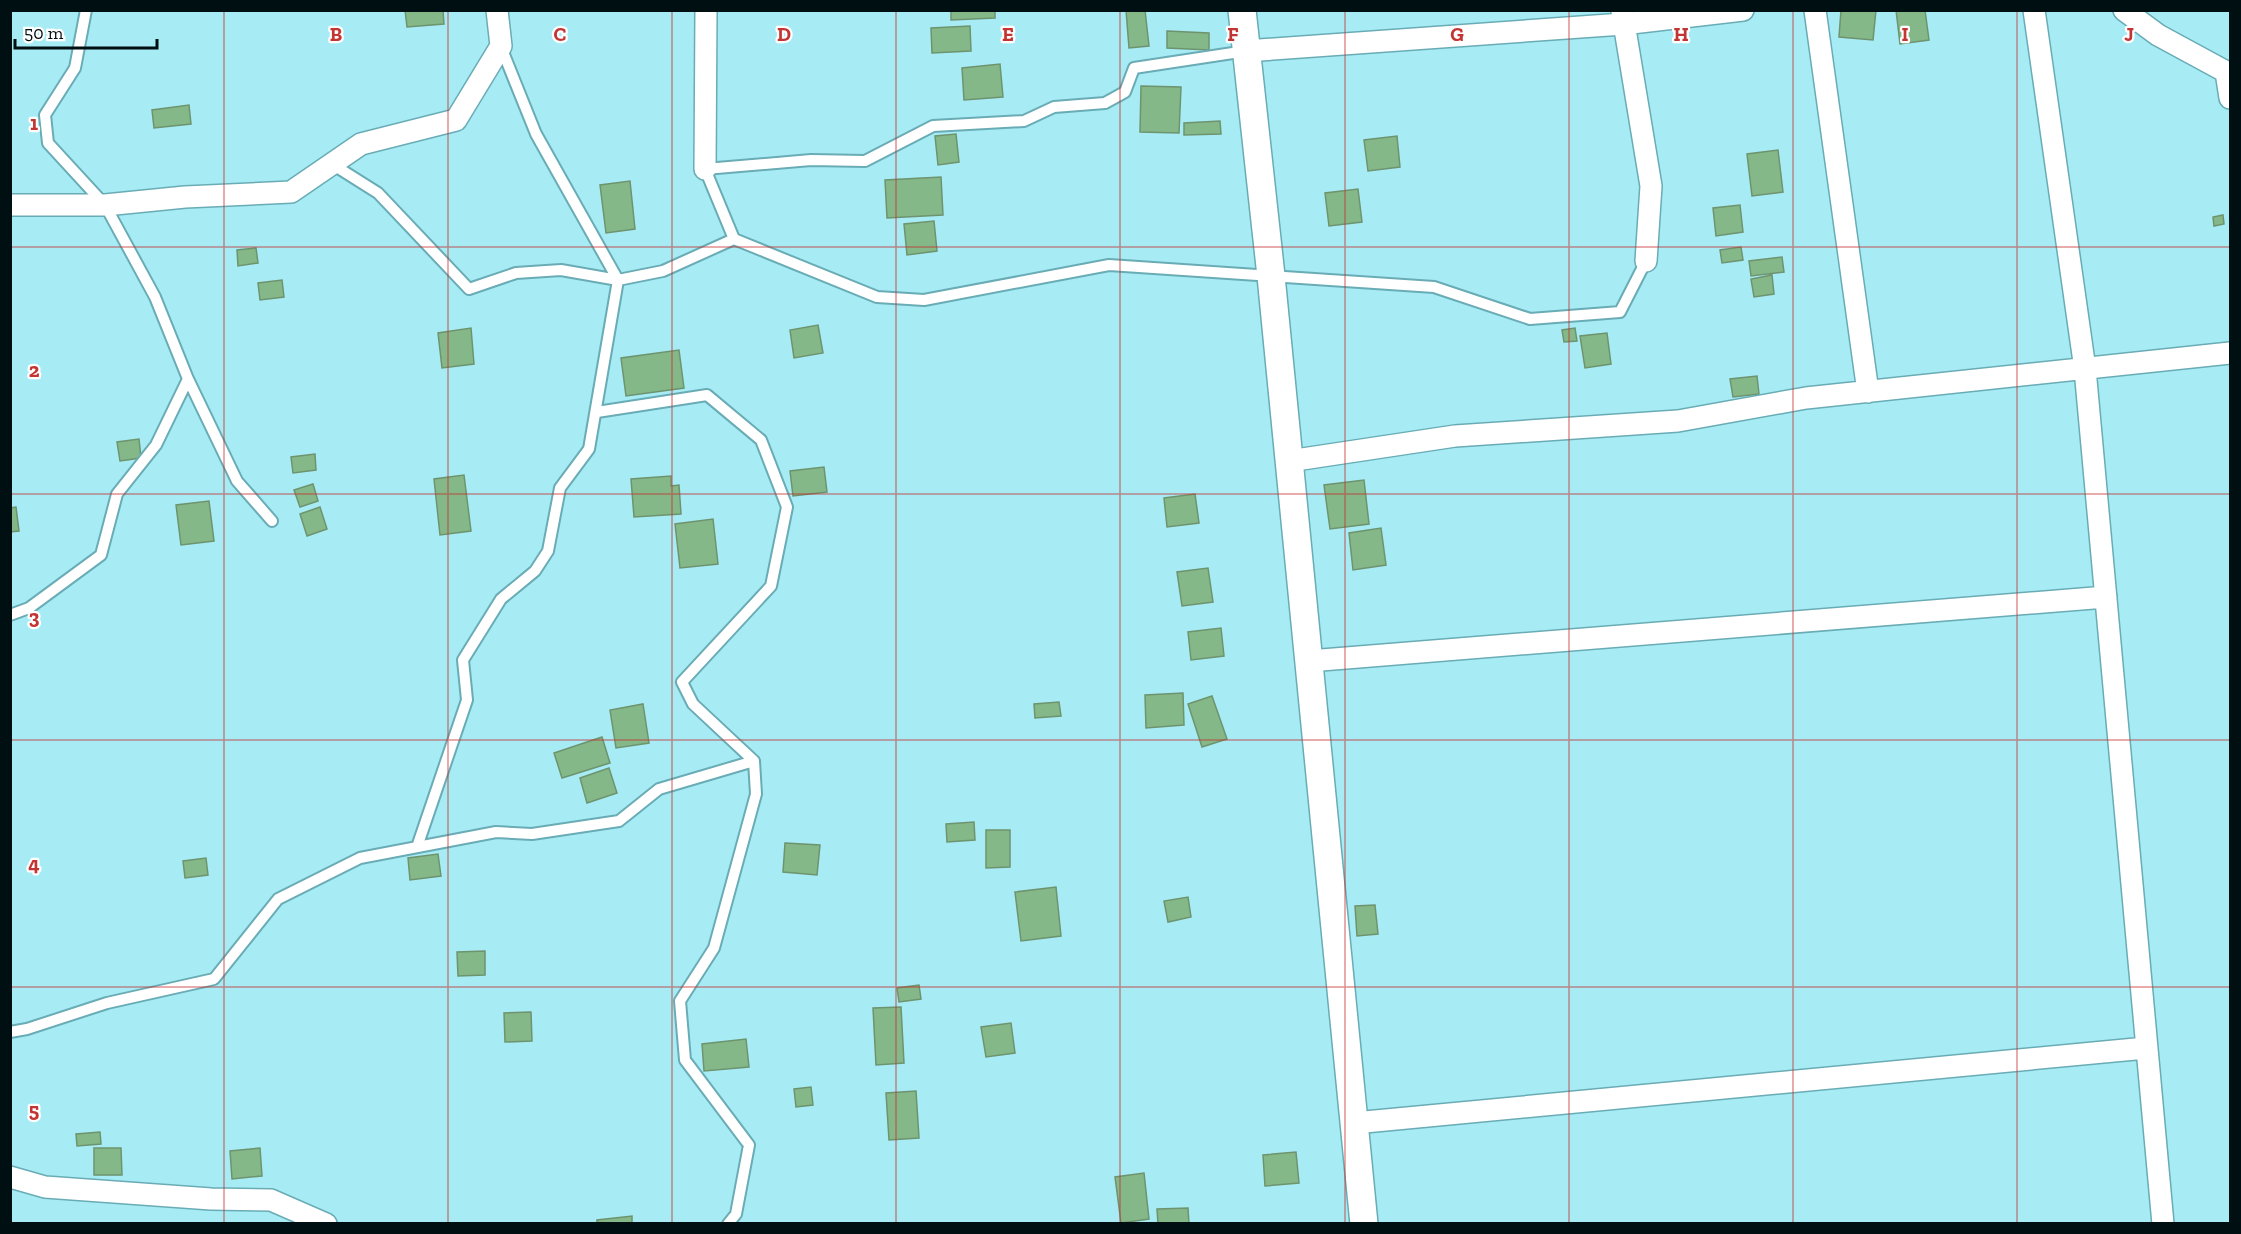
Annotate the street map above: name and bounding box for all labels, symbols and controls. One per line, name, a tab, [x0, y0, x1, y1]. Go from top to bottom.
scale bar	[15, 12, 158, 50]
text: 50 m	[24, 22, 64, 44]
text: B	[330, 22, 342, 46]
text: C	[554, 22, 567, 46]
text: D	[777, 22, 791, 46]
text: E	[1002, 22, 1014, 46]
text: F	[1227, 22, 1239, 46]
text: G	[1450, 22, 1464, 46]
text: H	[1673, 22, 1689, 46]
text: I	[1901, 22, 1909, 46]
text: J	[2124, 22, 2134, 46]
text: 1	[30, 111, 38, 135]
text: 2	[29, 358, 40, 382]
text: 3	[29, 605, 40, 629]
text: 4	[28, 852, 40, 876]
text: 5	[29, 1098, 39, 1122]

